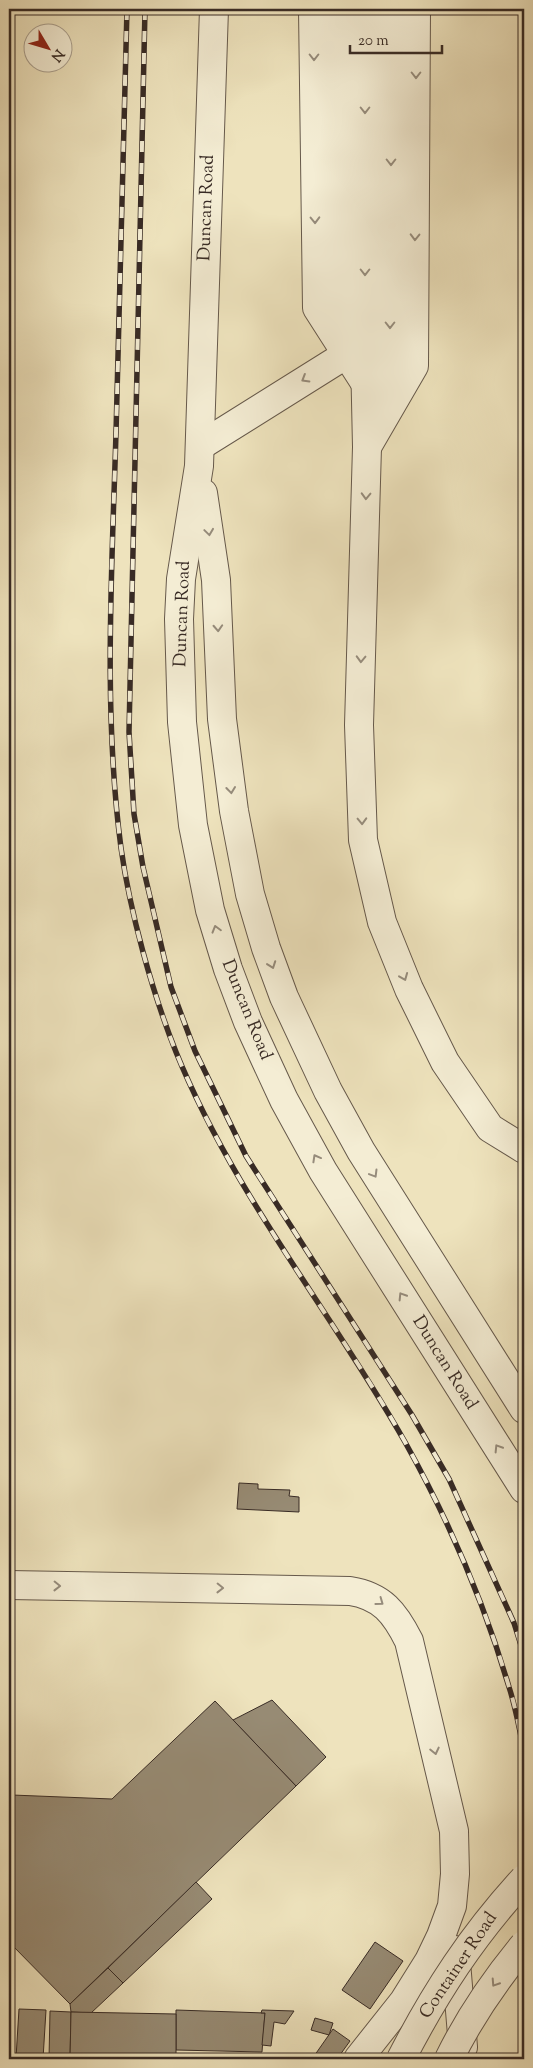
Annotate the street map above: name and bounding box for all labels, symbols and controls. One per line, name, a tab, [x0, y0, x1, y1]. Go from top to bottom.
north arrow	[22, 22, 72, 72]
scale bar	[350, 22, 443, 54]
text: 20 m	[358, 31, 389, 52]
text: N	[45, 44, 68, 65]
one-way arrow	[309, 54, 319, 62]
one-way arrow	[411, 72, 421, 79]
one-way arrow	[360, 106, 370, 114]
street label: Duncan Road	[192, 154, 222, 262]
one-way arrow	[386, 159, 396, 167]
one-way arrow	[310, 216, 320, 224]
one-way arrow	[410, 234, 420, 242]
one-way arrow	[359, 269, 370, 277]
one-way arrow	[385, 322, 395, 329]
one-way arrow	[302, 372, 311, 382]
one-way arrow	[360, 492, 371, 500]
one-way arrow	[203, 528, 214, 536]
street label: Duncan Road	[168, 560, 198, 668]
one-way arrow	[213, 625, 224, 633]
one-way arrow	[356, 655, 366, 663]
one-way arrow	[225, 787, 236, 795]
one-way arrow	[357, 818, 367, 825]
one-way arrow	[212, 926, 222, 934]
street label: Duncan Road	[214, 956, 278, 1064]
one-way arrow	[266, 960, 276, 969]
one-way arrow	[398, 972, 408, 981]
one-way arrow	[312, 1154, 322, 1163]
one-way arrow	[368, 1168, 378, 1177]
one-way arrow	[398, 1292, 408, 1301]
street label: Duncan Road	[405, 1311, 483, 1415]
one-way arrow	[495, 1444, 504, 1453]
one-way arrow	[54, 1581, 62, 1591]
one-way arrow	[216, 1583, 224, 1594]
one-way arrow	[374, 1596, 384, 1605]
one-way arrow	[429, 1747, 440, 1755]
street label: Container Road	[414, 1907, 504, 2025]
one-way arrow	[492, 1978, 501, 1987]

